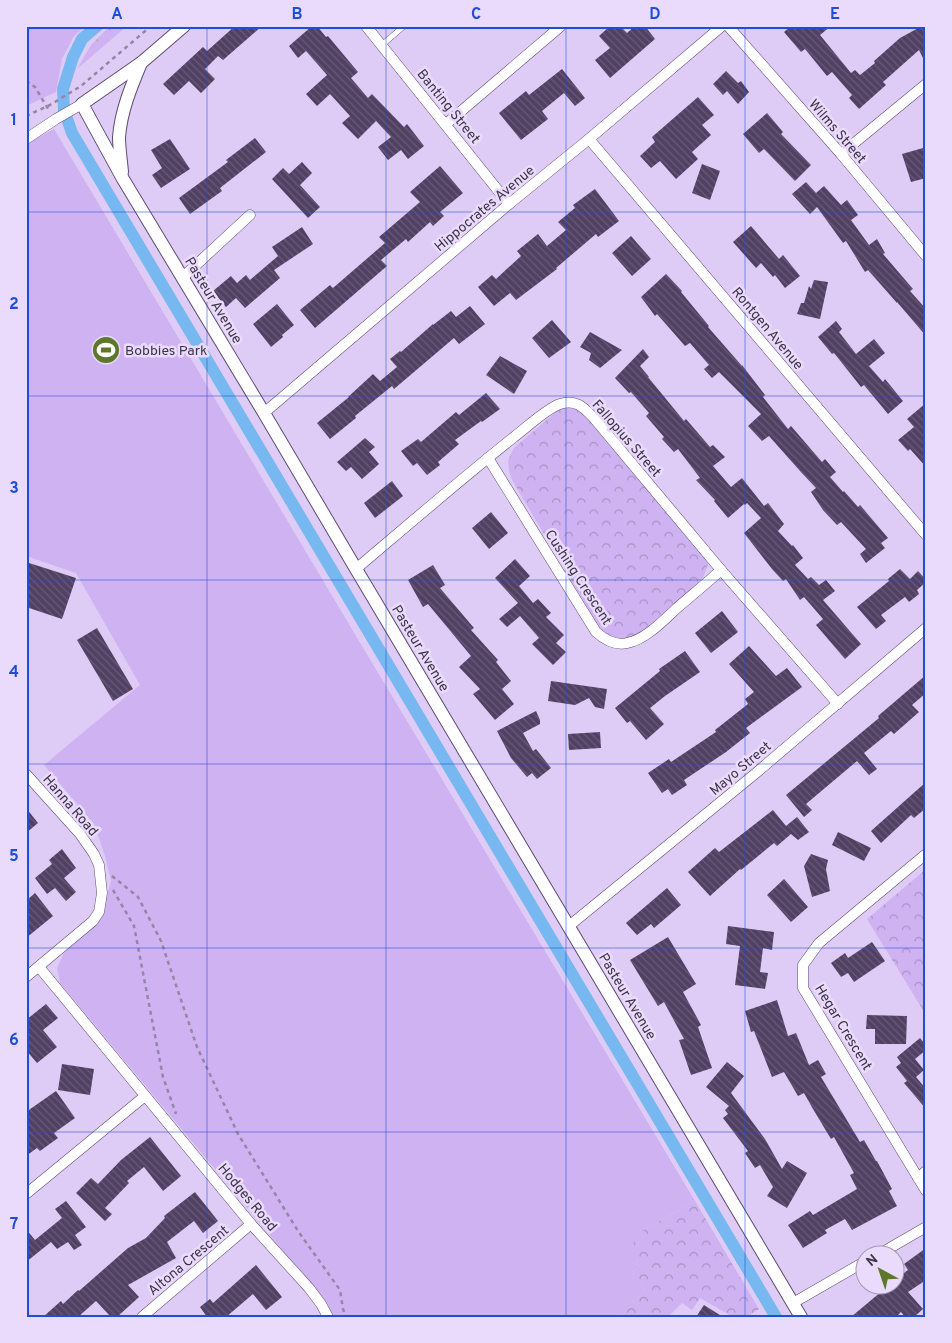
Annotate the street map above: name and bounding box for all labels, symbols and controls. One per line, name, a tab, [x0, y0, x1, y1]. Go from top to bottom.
text: A	[111, 5, 123, 25]
text: B	[291, 5, 303, 25]
text: C	[471, 5, 481, 25]
text: D	[649, 5, 661, 25]
text: E	[830, 5, 840, 25]
street label: Banting Street	[413, 66, 483, 148]
street label: Wilms Street	[804, 97, 869, 167]
text: 1	[11, 111, 17, 131]
street label: Hippocrates Avenue	[431, 162, 538, 256]
street label: Pasteur Avenue	[180, 254, 245, 347]
street label: Rontgen Avenue	[727, 284, 806, 374]
text: 2	[9, 295, 19, 315]
sports icon: Bobbies Park	[91, 335, 121, 365]
place label: Bobbies Park	[125, 343, 208, 360]
street label: Fallopius Street	[588, 397, 664, 481]
text: 3	[9, 479, 19, 499]
street label: Cushing Crescent	[541, 527, 615, 629]
street label: Pasteur Avenue	[387, 602, 452, 695]
text: 4	[9, 663, 19, 683]
street label: Mayo Street	[707, 738, 775, 800]
street label: Hanna Road	[39, 772, 101, 840]
text: 5	[9, 847, 19, 867]
street label: Pasteur Avenue	[594, 950, 659, 1043]
street label: Hegar Crescent	[810, 982, 875, 1074]
text: 6	[9, 1031, 19, 1051]
street label: Hodges Road	[214, 1161, 280, 1235]
text: 7	[10, 1215, 18, 1235]
street label: Altona Crescent	[145, 1222, 233, 1300]
north arrow	[854, 1246, 904, 1296]
text: N	[863, 1251, 882, 1271]

